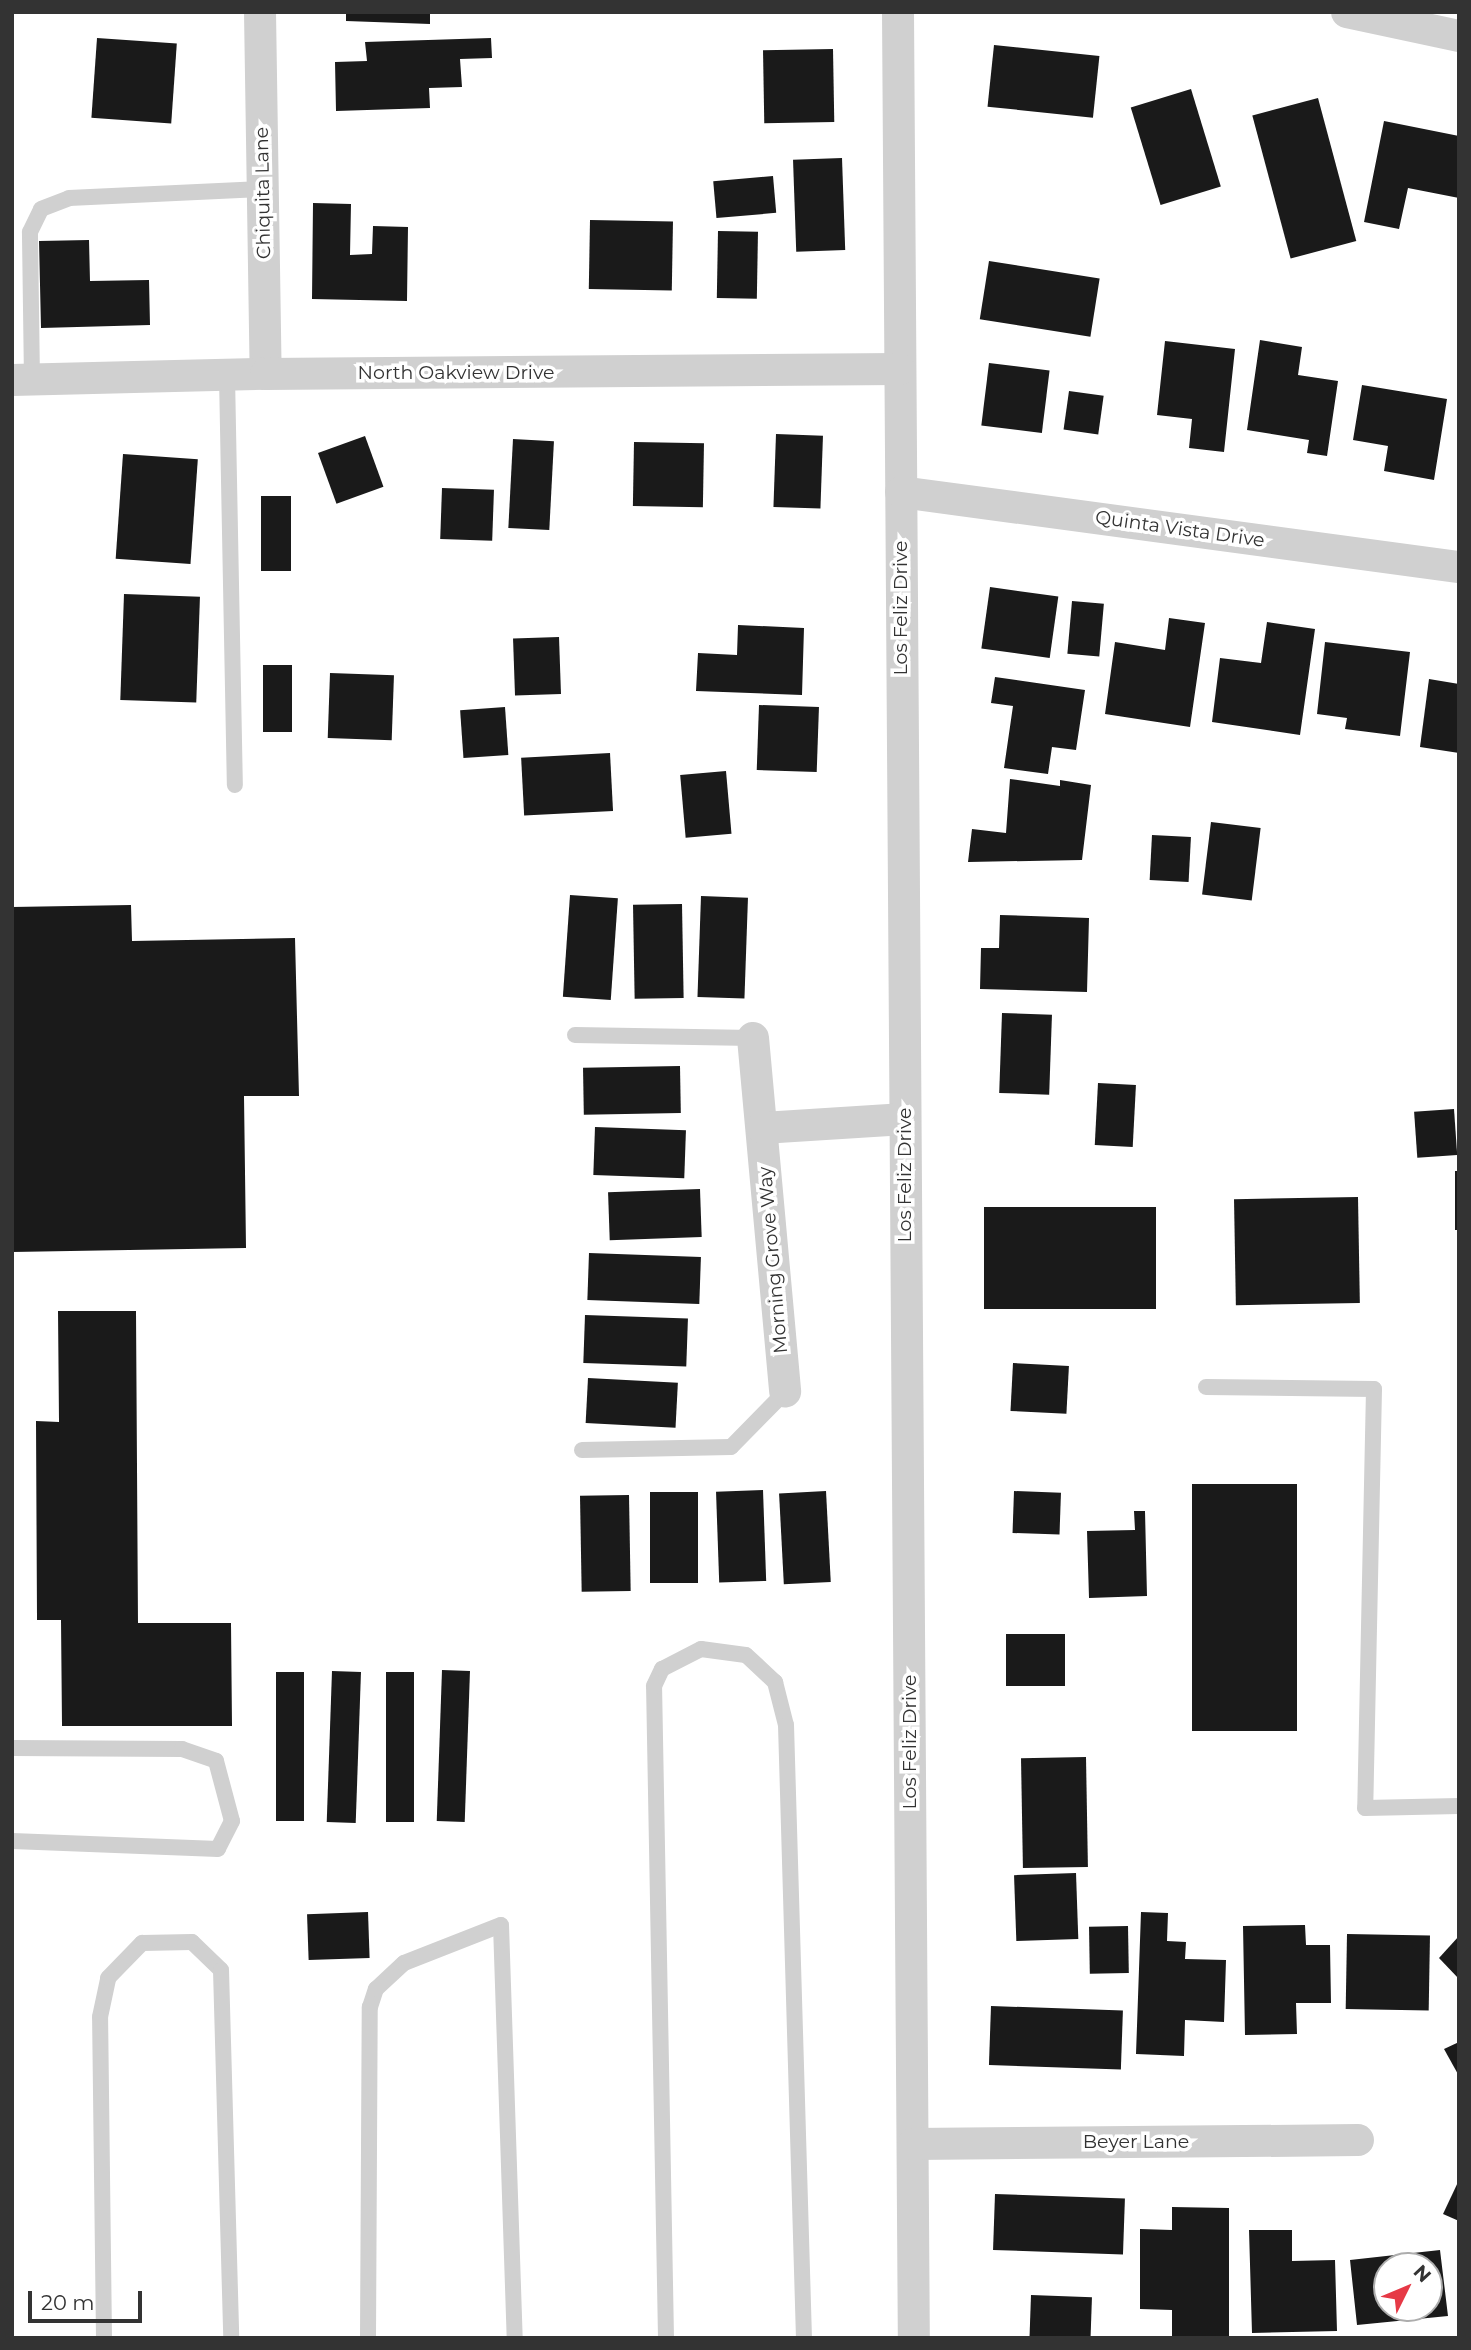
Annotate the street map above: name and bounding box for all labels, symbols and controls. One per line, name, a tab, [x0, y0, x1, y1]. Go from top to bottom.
street label: Chiquita Lane	[250, 127, 276, 259]
street label: North Oakview Drive	[358, 362, 554, 384]
street label: Quinta Vista Drive	[1094, 506, 1266, 552]
street label: Los Feliz Drive	[890, 540, 912, 676]
street label: Los Feliz Drive	[894, 1107, 916, 1243]
street label: Morning Grove Way	[753, 1166, 793, 1354]
street label: Los Feliz Drive	[899, 1674, 921, 1810]
street label: Beyer Lane	[1083, 2131, 1189, 2153]
north arrow	[1373, 2252, 1443, 2322]
text: N	[1409, 2260, 1436, 2287]
scale bar	[32, 2276, 145, 2320]
text: 20 m	[41, 2290, 95, 2315]

